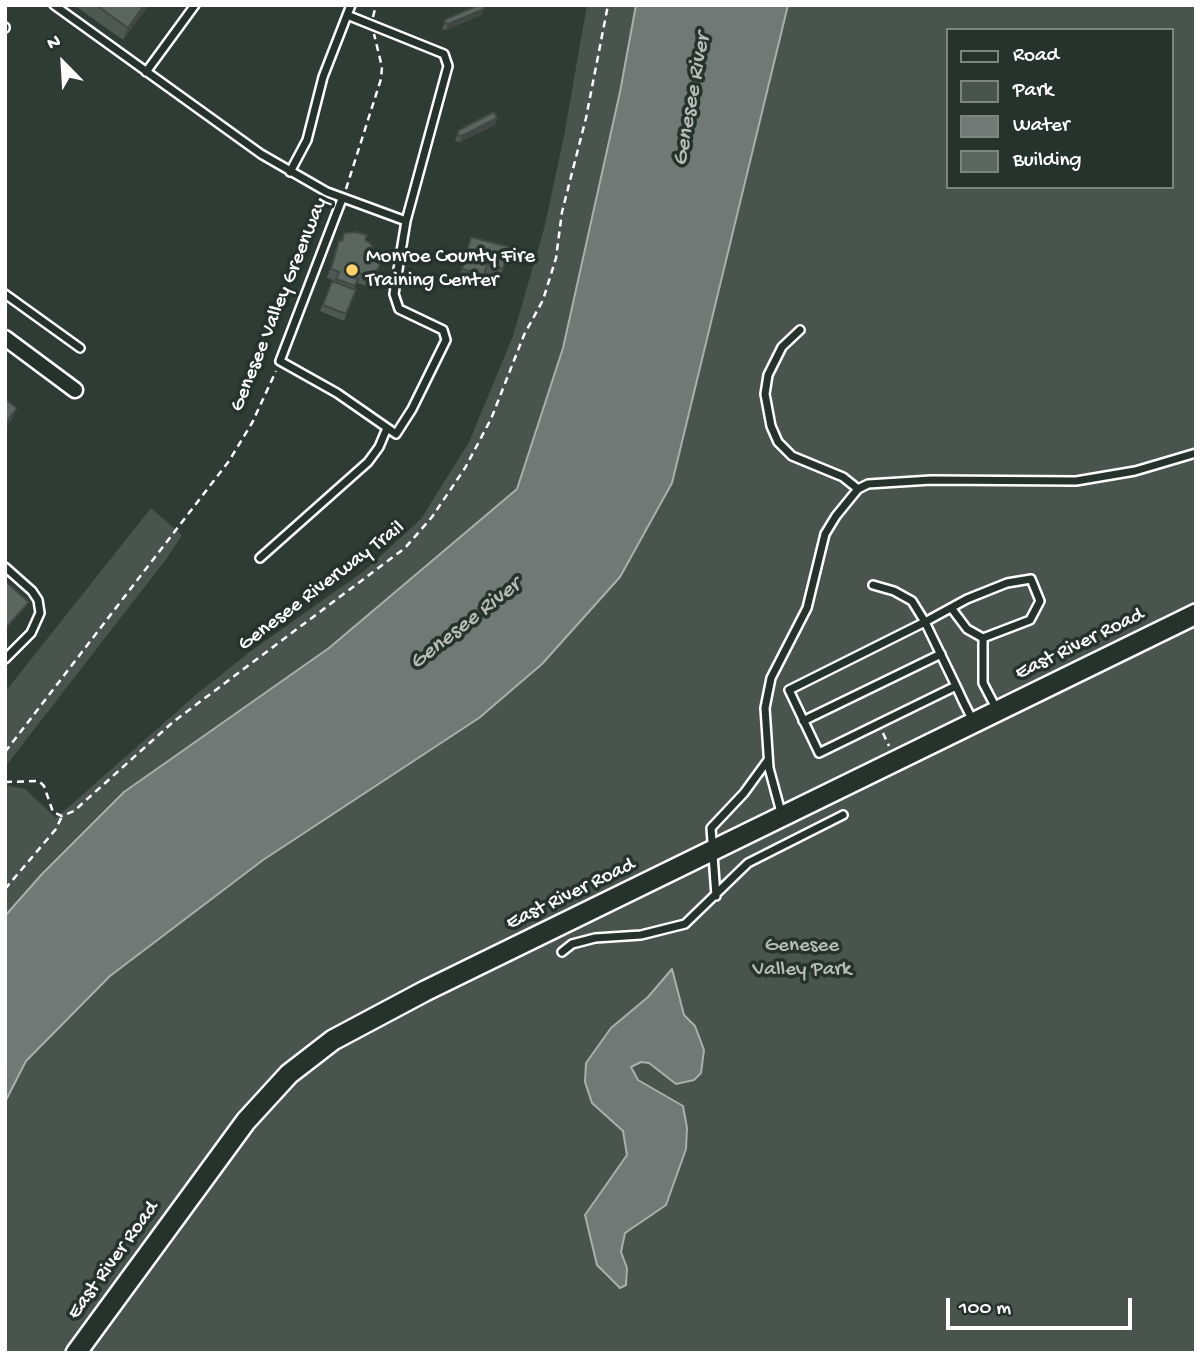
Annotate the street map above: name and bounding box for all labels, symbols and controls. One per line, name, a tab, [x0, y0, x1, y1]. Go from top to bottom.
north arrow	[28, 28, 98, 98]
legend	[946, 28, 1173, 189]
text: N	[44, 30, 65, 56]
water label: Genesee River	[668, 32, 718, 168]
text: Road	[1013, 44, 1059, 69]
text: Park	[1013, 79, 1053, 104]
text: Water	[1013, 114, 1069, 139]
text: Building	[1013, 149, 1082, 174]
street label: Genesee Valley Greenway	[225, 194, 335, 416]
place label: Monroe County Fire Training Center	[366, 245, 535, 295]
marker: Monroe County Fire Training Center	[344, 262, 360, 278]
street label: Genesee Riverway Trail	[234, 516, 410, 658]
water label: Genesee River	[405, 573, 527, 677]
street label: East River Road	[1012, 603, 1148, 687]
street label: East River Road	[503, 853, 639, 937]
park label: Genesee Valley Park	[753, 934, 851, 984]
street label: East River Road	[63, 1197, 165, 1325]
scale bar	[949, 1284, 1134, 1328]
text: 100 m	[959, 1297, 1011, 1322]

